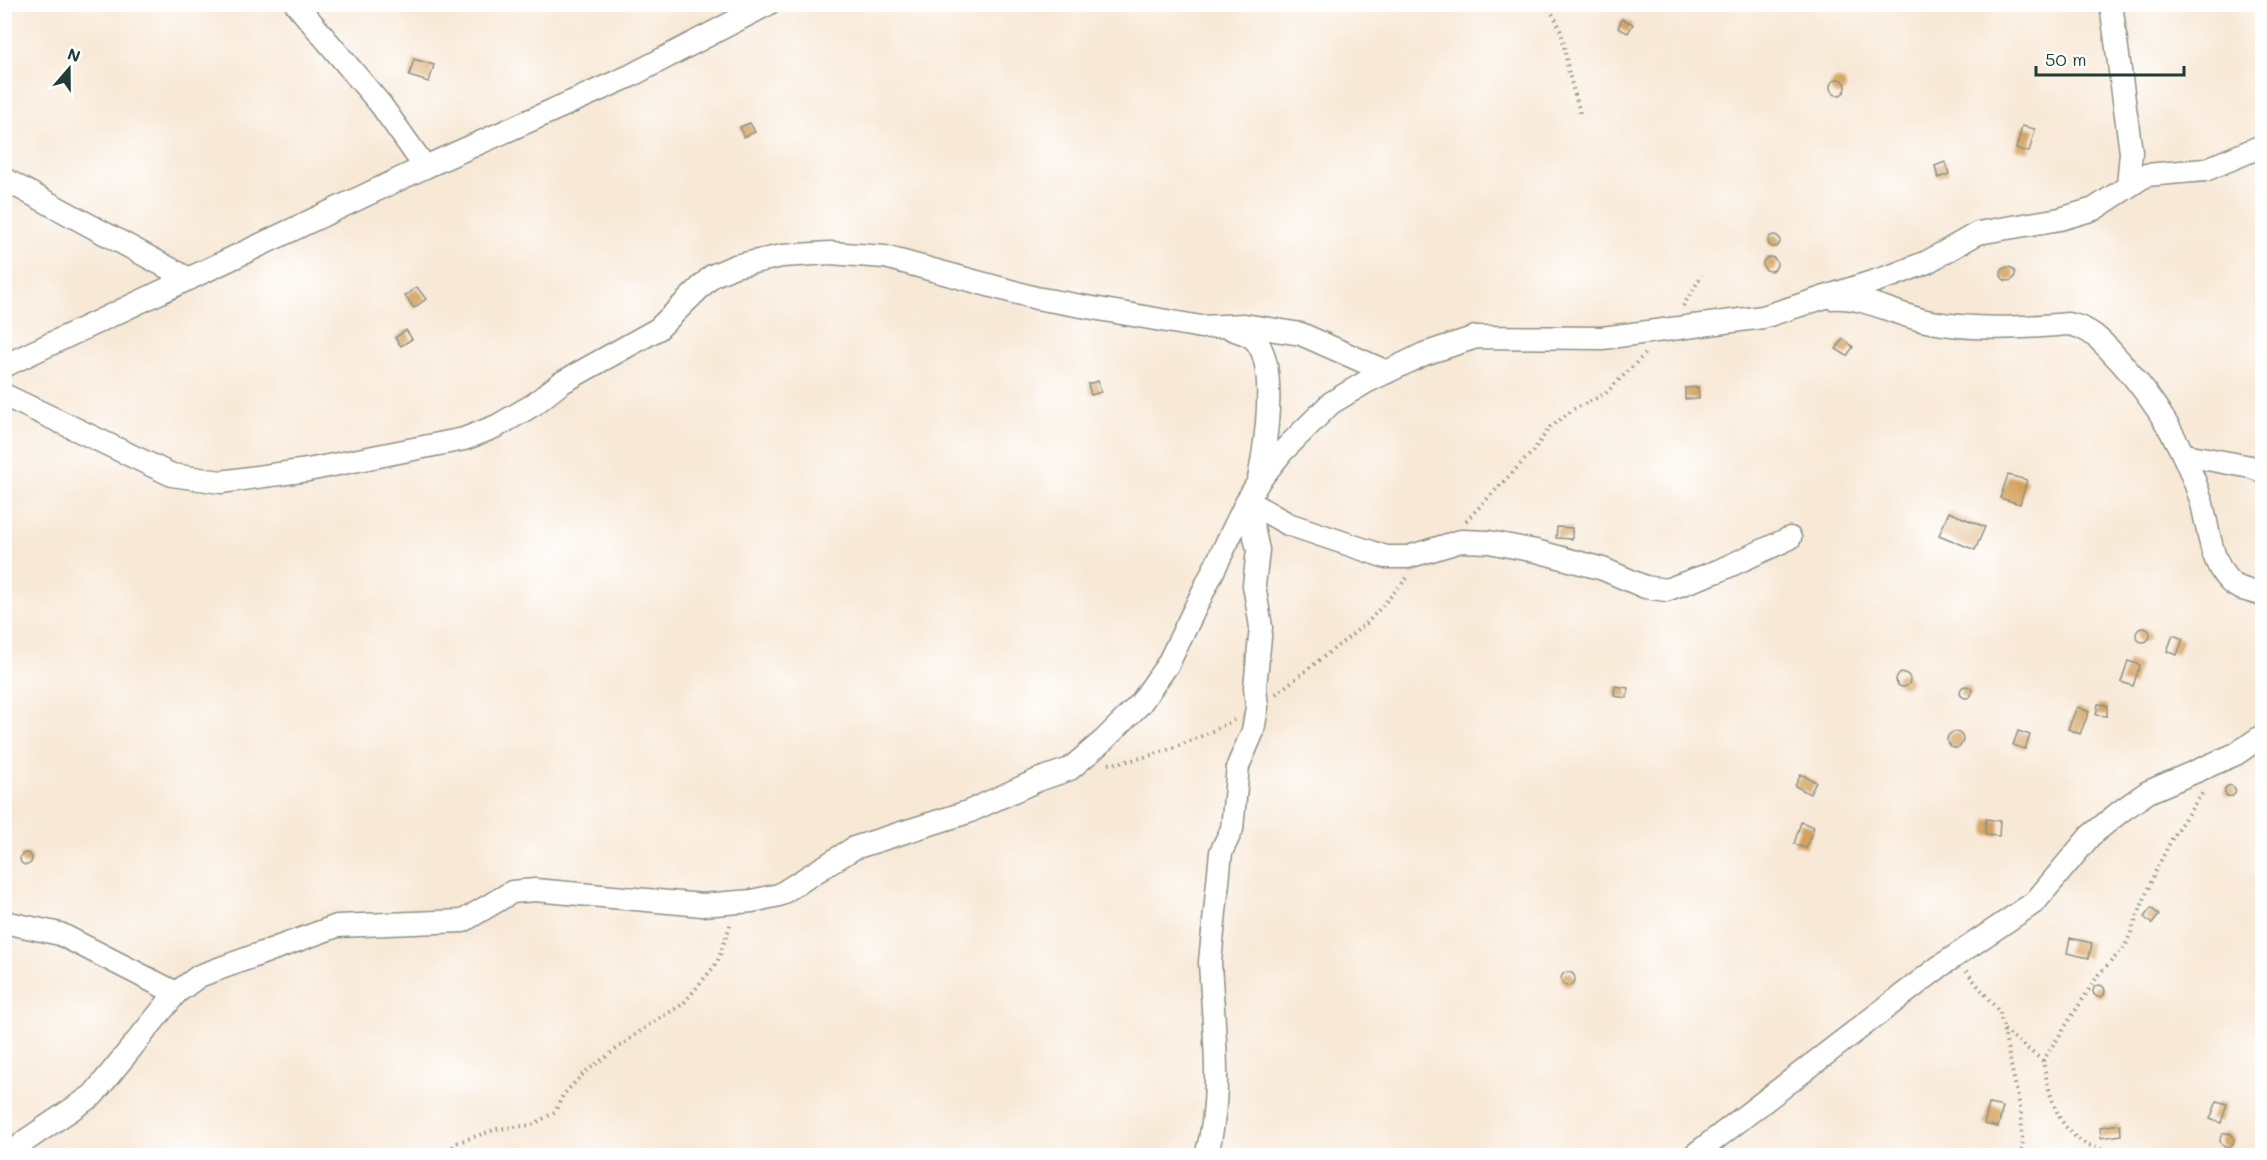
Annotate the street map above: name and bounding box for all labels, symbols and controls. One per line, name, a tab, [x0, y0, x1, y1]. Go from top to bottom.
north arrow	[39, 39, 99, 99]
scale bar	[2036, 39, 2184, 77]
text: N	[65, 42, 84, 66]
text: 50 m	[2045, 47, 2087, 71]

